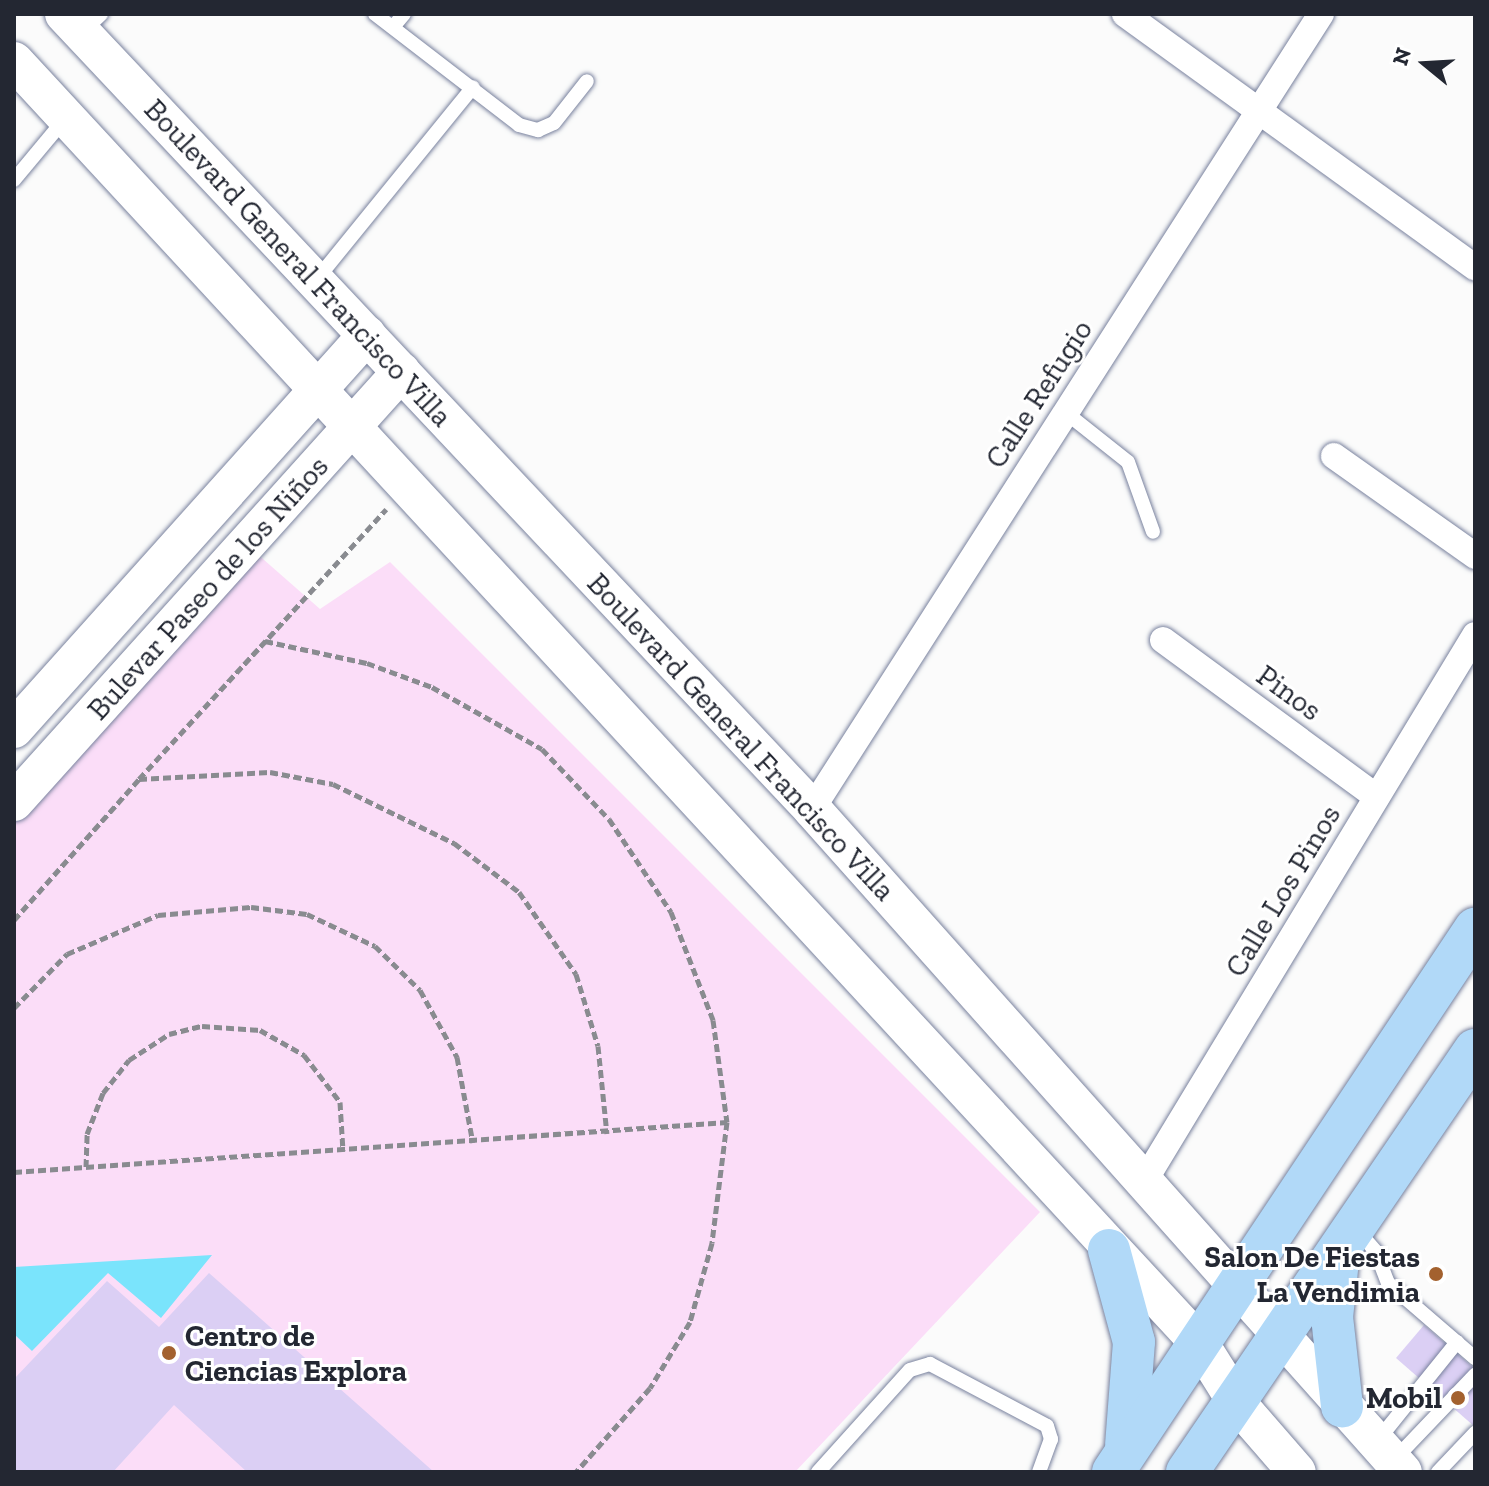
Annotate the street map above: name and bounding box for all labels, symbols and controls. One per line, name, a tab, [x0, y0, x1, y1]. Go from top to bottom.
north arrow	[1385, 24, 1465, 104]
text: N	[1386, 44, 1417, 69]
street label: Boulevard General Francisco Villa	[136, 91, 460, 435]
street label: Calle Refugio	[978, 313, 1100, 475]
street label: Bulevar Paseo de los Niños	[80, 448, 336, 728]
street label: Boulevard General Francisco Villa	[579, 565, 903, 909]
street label: Pinos	[1250, 657, 1328, 729]
street label: Calle Los Pinos	[1218, 799, 1348, 983]
place label: Salon De Fiestas La Vendimia	[1204, 1239, 1420, 1310]
marker: Salon De Fiestas La Vendimia	[1427, 1265, 1445, 1283]
place label: Centro de Ciencias Explora	[185, 1318, 407, 1388]
marker: Centro de Ciencias Explora	[160, 1344, 178, 1362]
place label: Mobil	[1366, 1380, 1442, 1416]
marker: Mobil	[1449, 1389, 1467, 1407]

